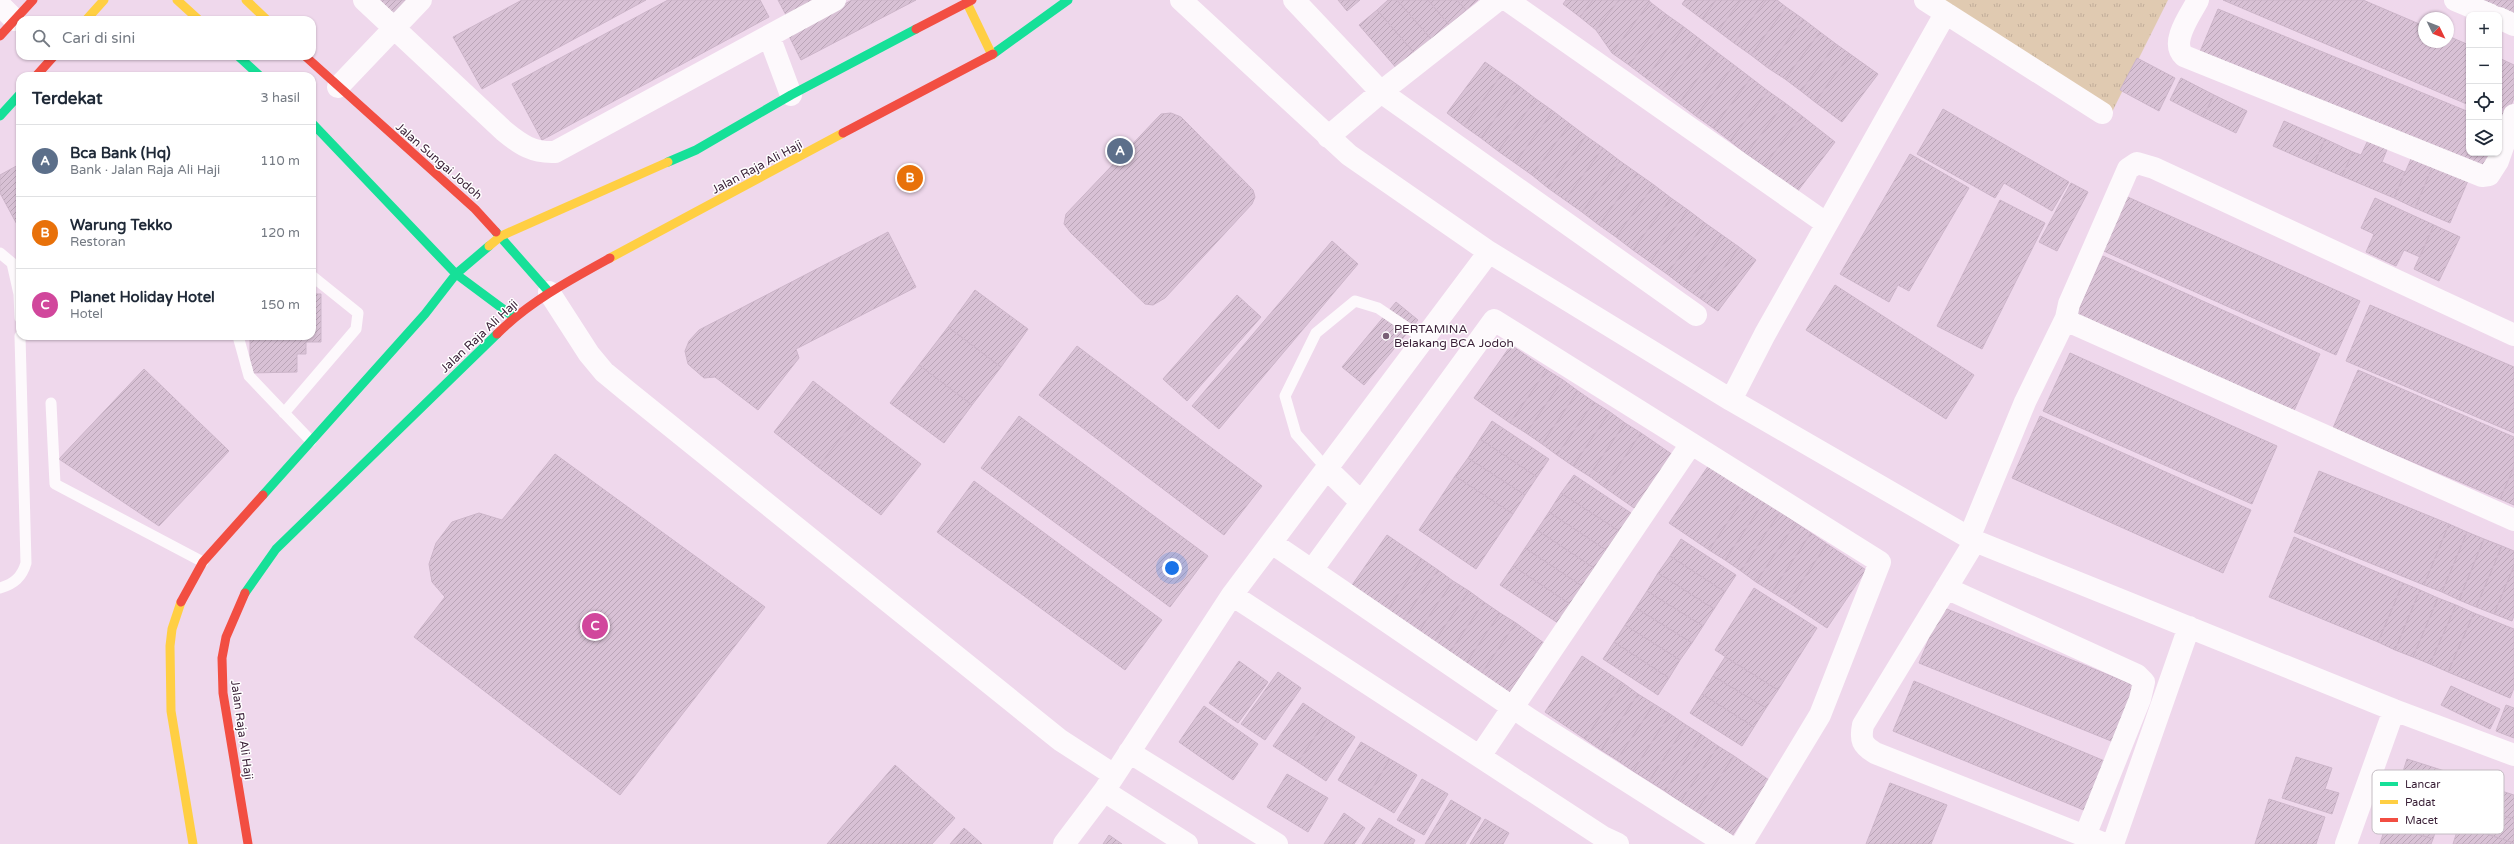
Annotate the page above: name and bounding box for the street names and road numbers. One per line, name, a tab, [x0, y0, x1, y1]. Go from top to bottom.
street label: Jalan Sungai Jodoh	[393, 120, 485, 202]
street label: Jalan Raja Ali Haji	[709, 137, 805, 197]
street label: Jalan Raja Ali Haji	[437, 297, 521, 375]
street label: Jalan Raja Ali Haji	[228, 679, 256, 781]

